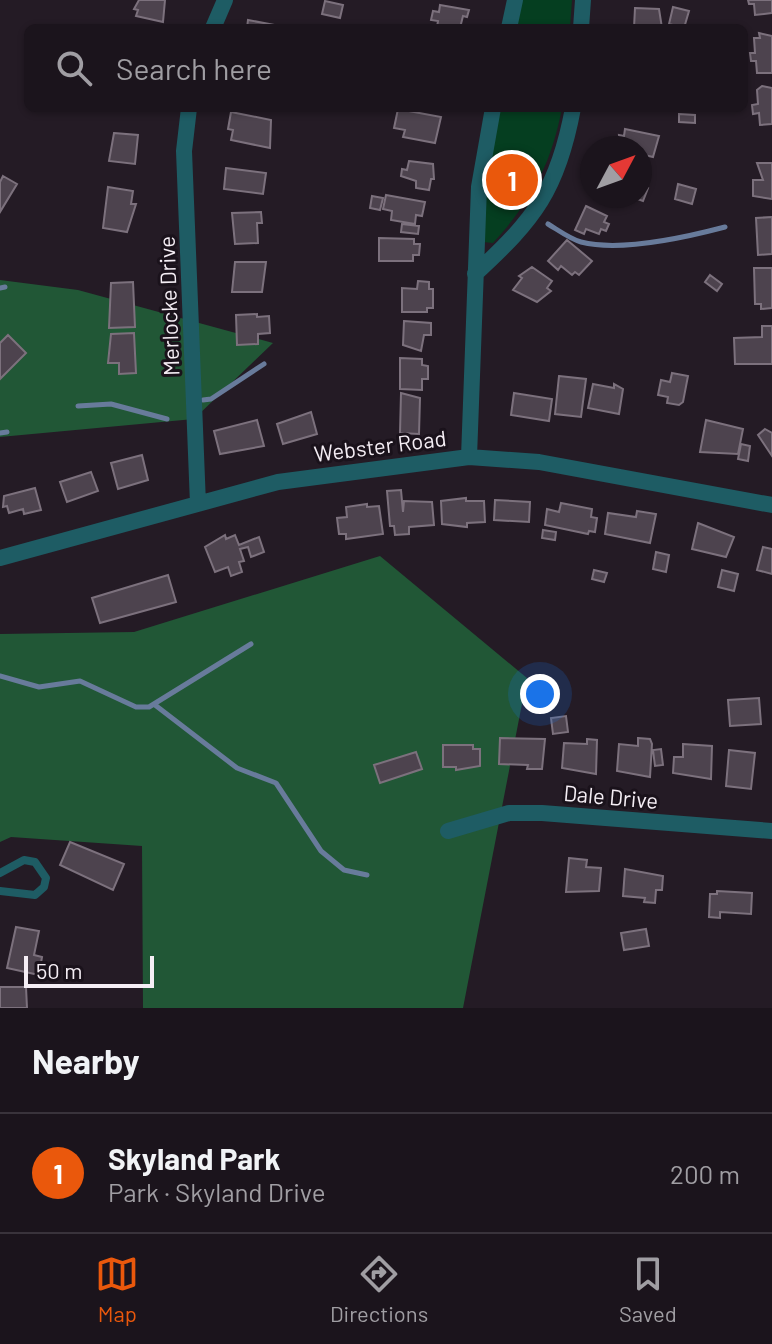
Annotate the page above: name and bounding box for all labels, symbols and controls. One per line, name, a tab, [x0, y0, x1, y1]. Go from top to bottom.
search box	[24, 24, 748, 112]
icon: search	[52, 46, 96, 90]
text: Search here	[116, 50, 272, 86]
north arrow	[580, 136, 652, 208]
pin: 1	[486, 150, 538, 210]
street label: Merlocke Drive	[153, 236, 183, 376]
street label: Webster Road	[312, 424, 448, 466]
your location	[520, 674, 560, 714]
street label: Dale Drive	[563, 779, 659, 813]
scale bar	[24, 952, 154, 988]
text: 50 m	[36, 957, 82, 983]
text: Nearby	[32, 1040, 140, 1081]
text: Skyland Park	[108, 1140, 280, 1176]
text: 1	[53, 1158, 63, 1189]
text: 200 m	[670, 1158, 740, 1189]
text: Park · Skyland Drive	[108, 1176, 326, 1207]
tab: Map	[95, 1252, 139, 1326]
tab: Directions	[330, 1252, 428, 1326]
tab: Saved	[619, 1252, 677, 1326]

